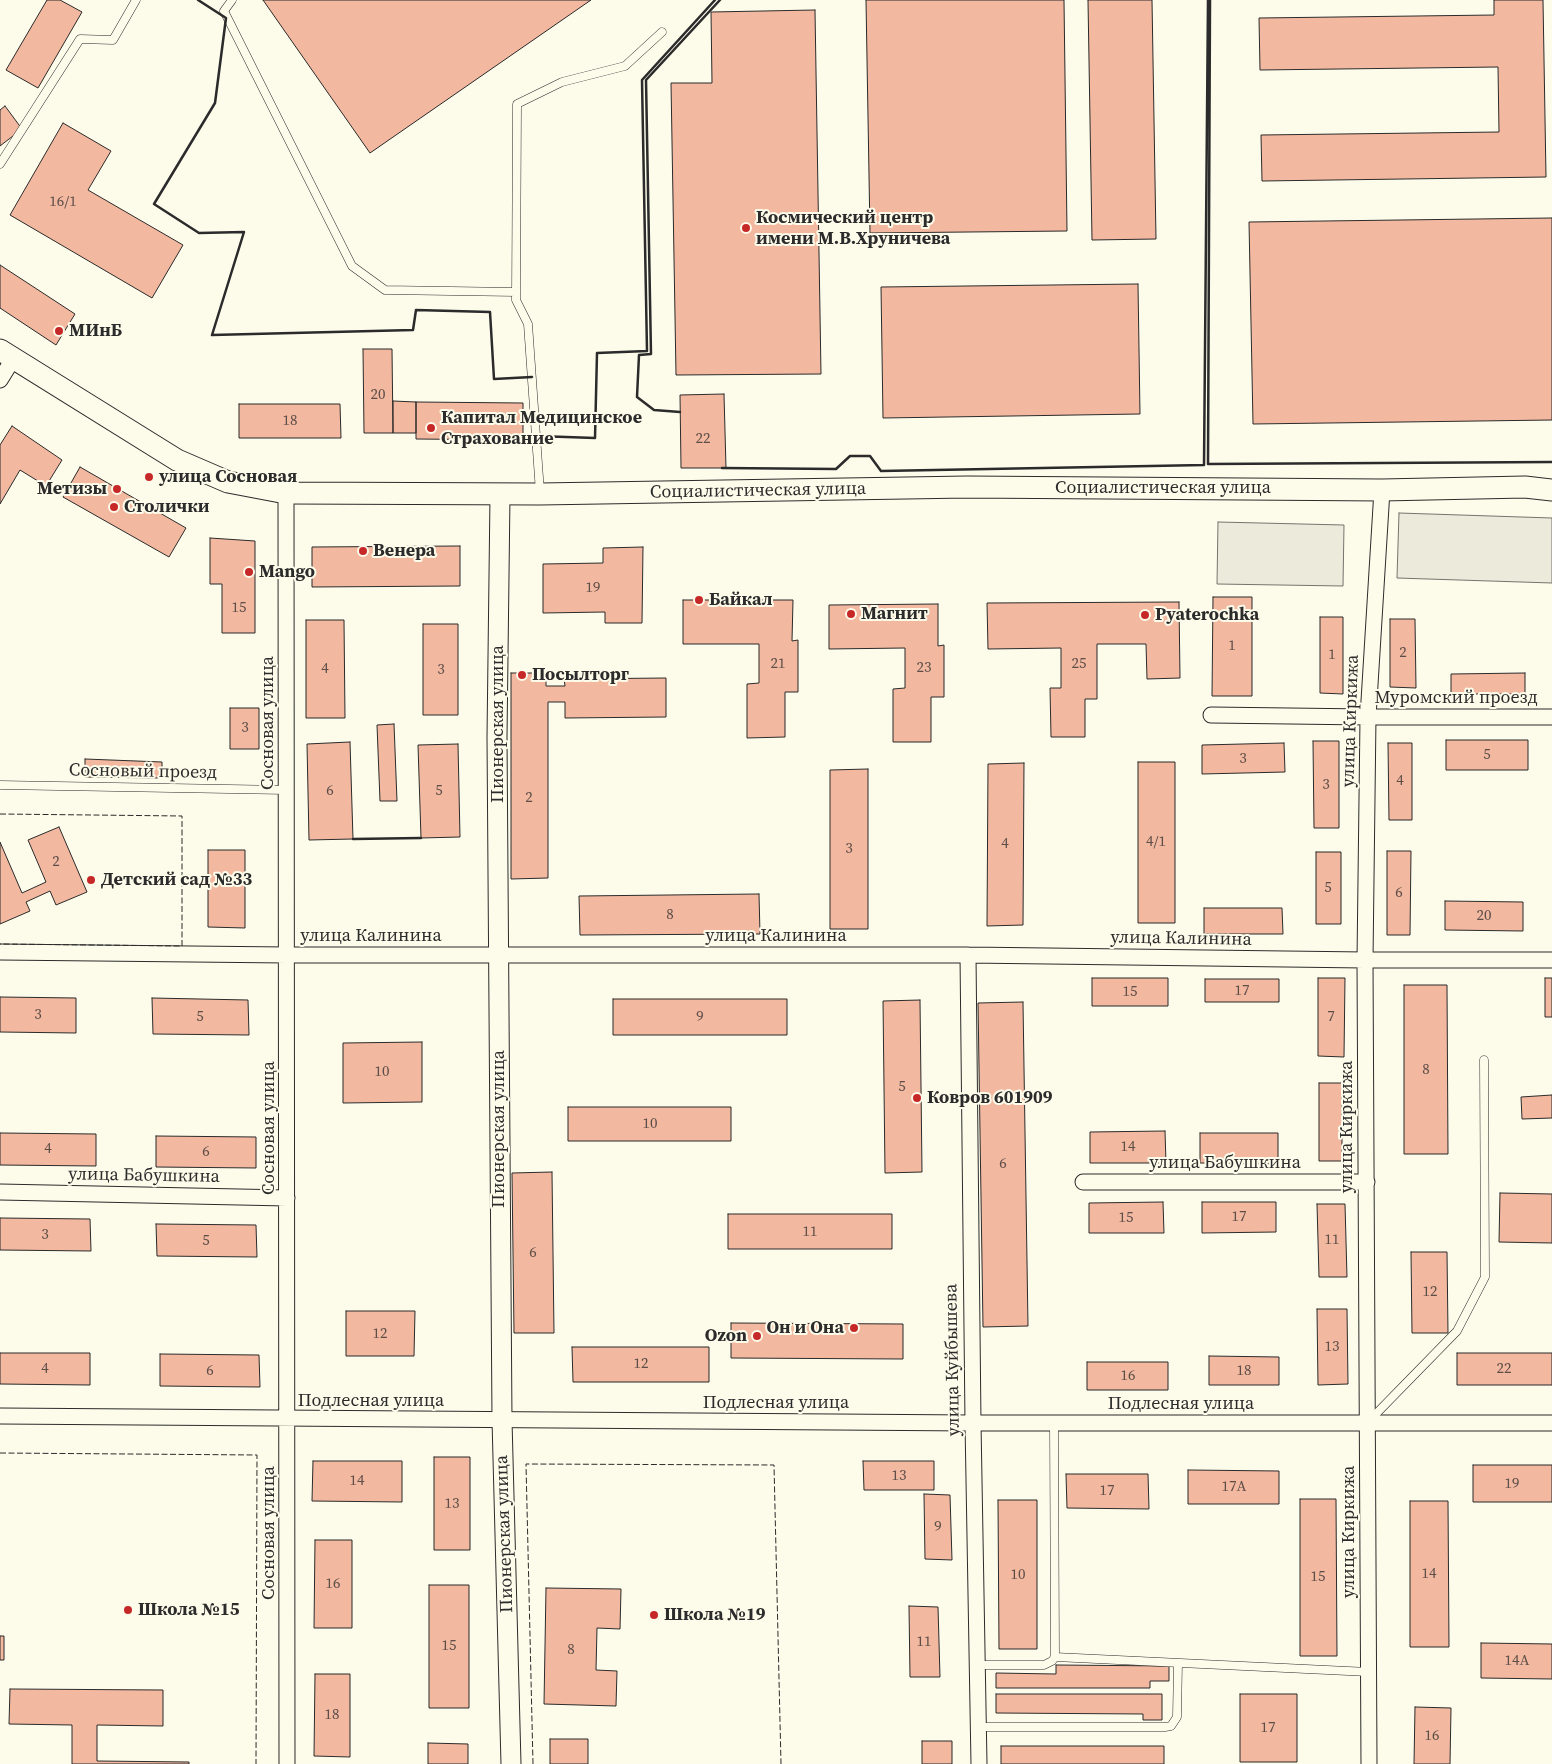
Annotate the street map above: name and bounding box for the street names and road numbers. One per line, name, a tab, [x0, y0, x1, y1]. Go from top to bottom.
street label: Социалистическая улица	[1055, 477, 1271, 499]
street label: Социалистическая улица	[650, 478, 866, 504]
street label: Пионерская улица	[487, 645, 509, 803]
street label: улица Киркижа	[1338, 654, 1364, 788]
street label: Сосновая улица	[257, 656, 279, 790]
street label: Муромский проезд	[1374, 687, 1538, 709]
street label: Сосновый проезд	[69, 760, 217, 784]
street label: улица Калинина	[300, 925, 442, 947]
street label: улица Калинина	[705, 925, 847, 947]
street label: улица Калинина	[1110, 927, 1252, 951]
street label: Пионерская улица	[488, 1050, 510, 1208]
street label: Сосновая улица	[258, 1061, 280, 1195]
street label: улица Киркижа	[1336, 1061, 1358, 1193]
street label: улица Бабушкина	[1149, 1152, 1301, 1174]
street label: улица Бабушкина	[68, 1164, 220, 1188]
street label: улица Куйбышева	[941, 1284, 965, 1436]
street label: Подлесная улица	[298, 1390, 444, 1412]
street label: Подлесная улица	[703, 1392, 849, 1414]
street label: Подлесная улица	[1108, 1393, 1254, 1415]
street label: Пионерская улица	[491, 1455, 519, 1613]
street label: Сосновая улица	[258, 1466, 280, 1600]
street label: улица Киркижа	[1338, 1466, 1360, 1598]

